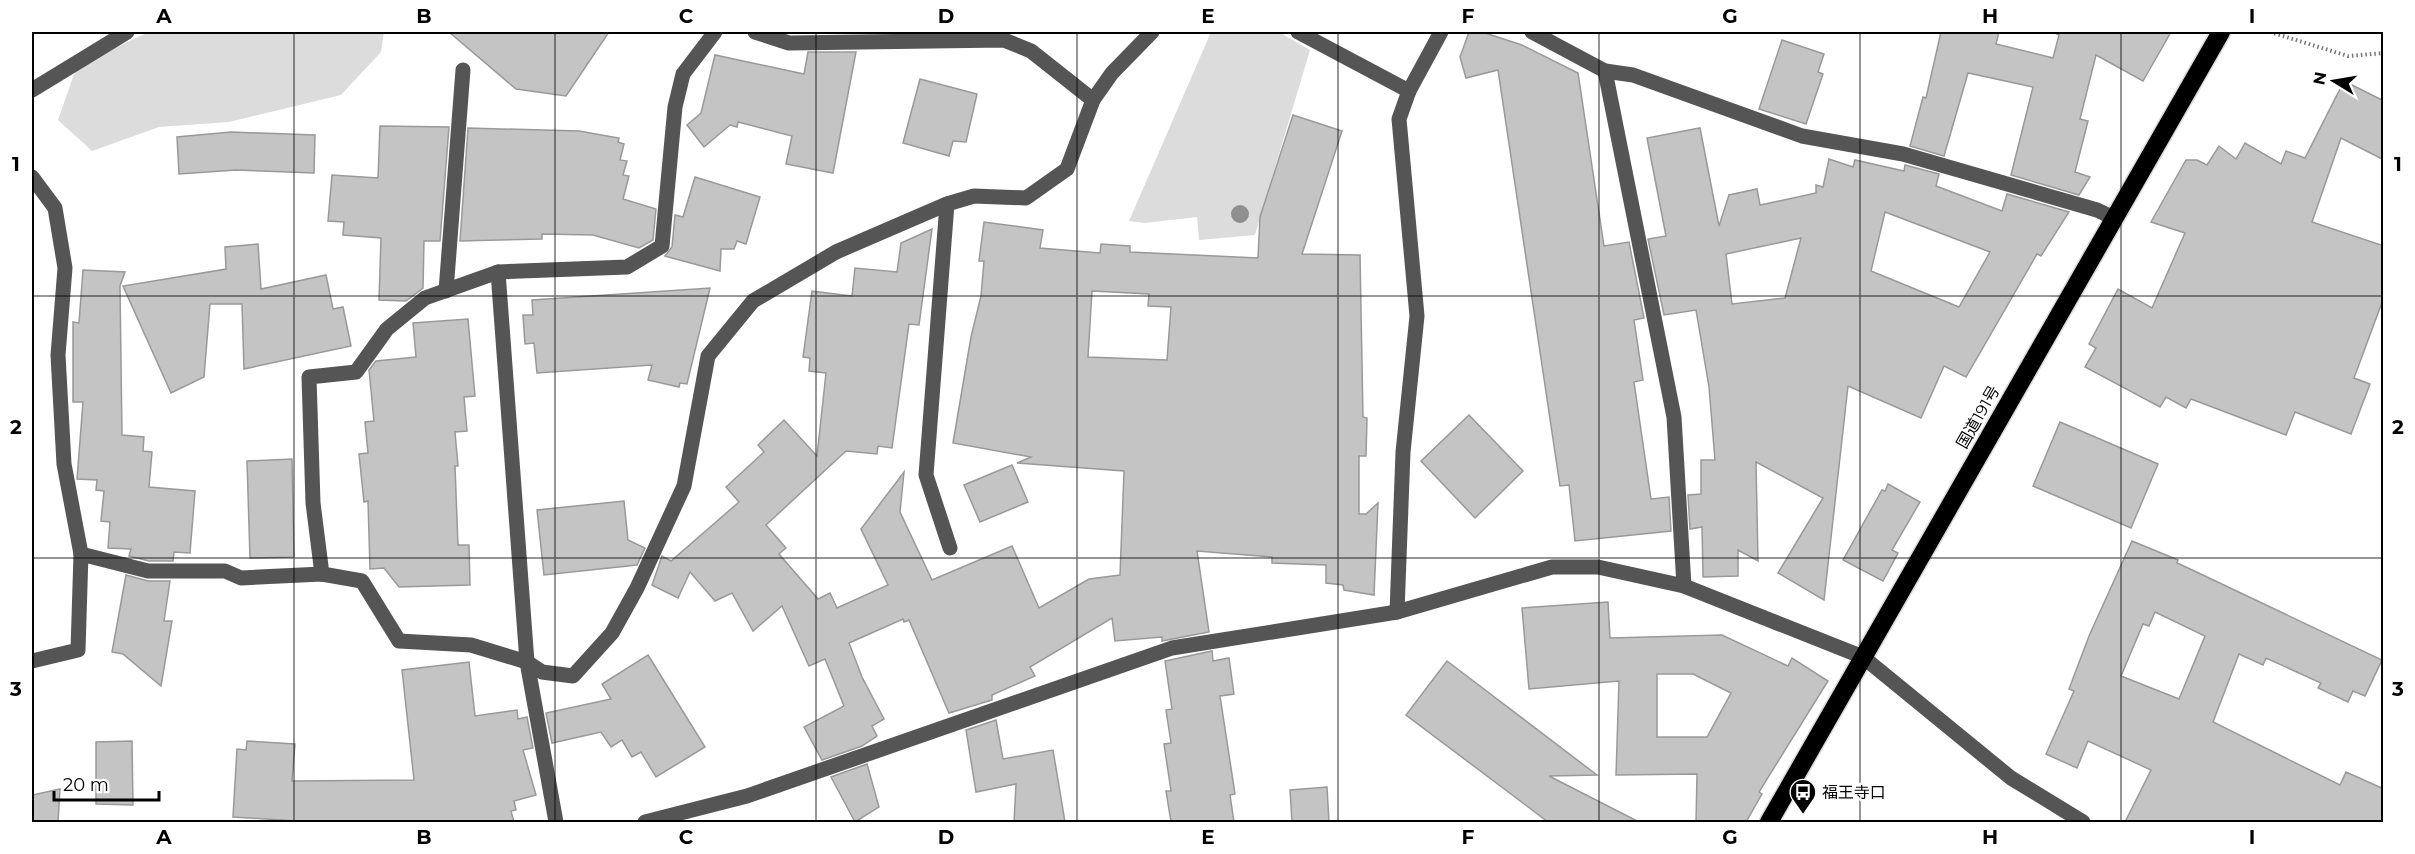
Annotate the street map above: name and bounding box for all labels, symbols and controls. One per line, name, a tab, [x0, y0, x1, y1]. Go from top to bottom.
text: A	[155, 4, 172, 28]
text: B	[416, 4, 432, 28]
text: C	[679, 4, 694, 28]
text: D	[938, 4, 954, 28]
text: E	[1201, 4, 1215, 28]
text: F	[1462, 4, 1475, 28]
text: G	[1722, 4, 1738, 28]
text: H	[1982, 4, 1998, 28]
text: I	[2249, 4, 2255, 28]
north arrow	[2304, 51, 2364, 111]
text: N	[2309, 70, 2330, 86]
text: 1	[12, 152, 20, 176]
text: 1	[2394, 152, 2402, 176]
street label: 国道191号	[1952, 382, 2004, 452]
text: 2	[10, 415, 22, 439]
text: 2	[2392, 415, 2404, 439]
text: 3	[9, 677, 22, 701]
text: 3	[2391, 677, 2404, 701]
scale bar	[54, 764, 159, 802]
text: 20 m	[63, 774, 109, 796]
bus stop icon: 福王寺口	[1788, 777, 1818, 815]
place label: 福王寺口	[1822, 783, 1886, 802]
text: A	[155, 825, 172, 849]
text: B	[416, 825, 432, 849]
text: C	[679, 825, 694, 849]
text: D	[938, 825, 954, 849]
text: E	[1201, 825, 1215, 849]
text: F	[1462, 825, 1475, 849]
text: G	[1722, 825, 1738, 849]
text: H	[1982, 825, 1998, 849]
text: I	[2249, 825, 2255, 849]

